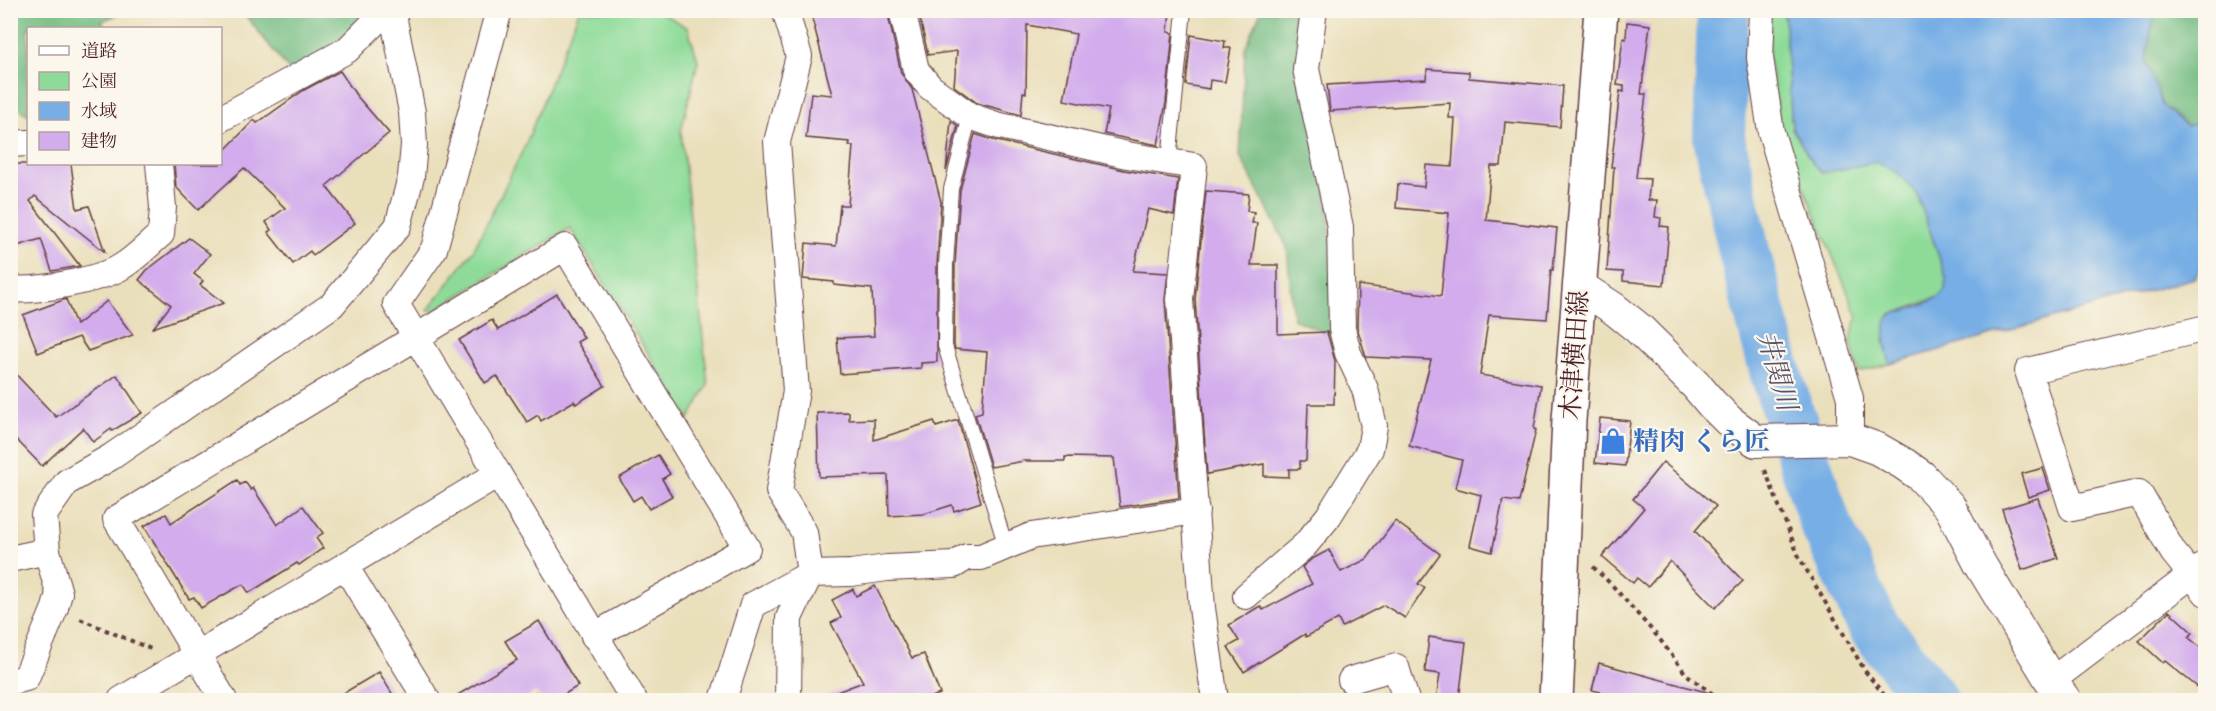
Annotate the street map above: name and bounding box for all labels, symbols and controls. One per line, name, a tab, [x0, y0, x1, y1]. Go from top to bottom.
legend	[27, 27, 222, 165]
text: 道路	[81, 39, 117, 64]
text: 公園	[81, 69, 117, 94]
text: 水域	[81, 99, 117, 124]
text: 建物	[81, 129, 117, 154]
street label: 木津横田線	[1553, 289, 1596, 421]
water label: 井関川	[1748, 327, 1806, 418]
place label: 精肉 くら匠	[1633, 424, 1770, 459]
shop icon: 精肉 くら匠	[1598, 426, 1628, 456]

